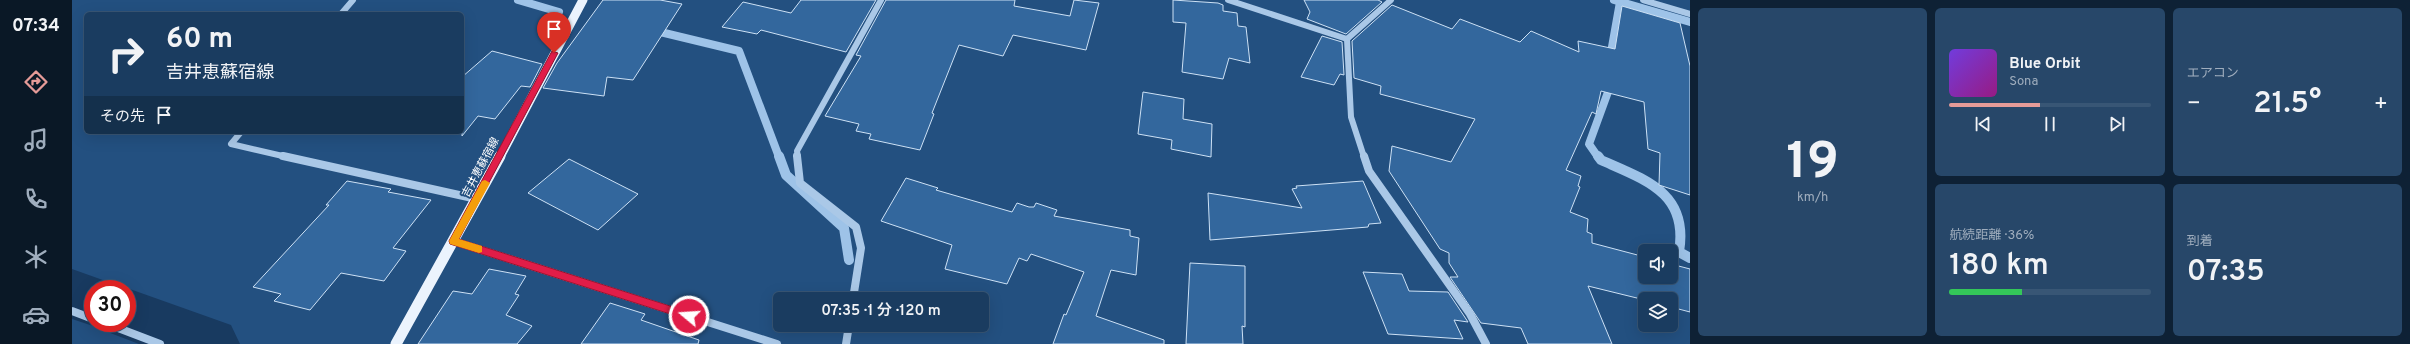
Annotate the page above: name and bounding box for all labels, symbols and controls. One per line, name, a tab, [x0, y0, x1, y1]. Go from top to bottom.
pin	[537, 12, 571, 53]
text: 07:34	[12, 15, 60, 38]
icon: arrive	[543, 18, 565, 40]
text: 60 m	[166, 22, 233, 58]
icon: right	[100, 28, 152, 80]
text: Blue Orbit	[2009, 55, 2081, 74]
text: 吉井恵蘇宿線	[166, 62, 274, 85]
text: エアコン	[2187, 66, 2239, 82]
icon: directions	[22, 68, 50, 96]
text: Sona	[2009, 74, 2038, 90]
text: 21.5°	[2253, 86, 2321, 123]
text: −	[2187, 91, 2201, 118]
text: +	[2374, 91, 2388, 118]
icon: arrive	[153, 104, 175, 126]
text: その先	[100, 108, 145, 127]
icon: previous	[1972, 113, 1994, 135]
icon: pause	[2039, 113, 2061, 135]
icon: next	[2106, 113, 2128, 135]
icon: music	[22, 126, 50, 154]
text: 19	[1786, 131, 1839, 197]
street label: 吉井恵蘇宿線	[459, 135, 503, 200]
icon: phone	[22, 185, 50, 213]
text: km/h	[1797, 190, 1828, 206]
text: 航続距離 · 36%	[1949, 228, 2034, 244]
text: 到着	[2187, 234, 2213, 250]
icon: climate	[22, 243, 50, 271]
map controls	[1638, 244, 1678, 332]
button: sound	[1638, 244, 1678, 284]
text: 180 km	[1949, 248, 2049, 285]
text: 07:35	[2187, 254, 2265, 291]
speed limit sign: 30	[84, 280, 136, 332]
button: layers	[1638, 292, 1678, 332]
position arrow	[668, 295, 710, 337]
icon: car	[22, 301, 50, 329]
text: 07:35 · 1 分 · 120 m	[821, 302, 941, 321]

